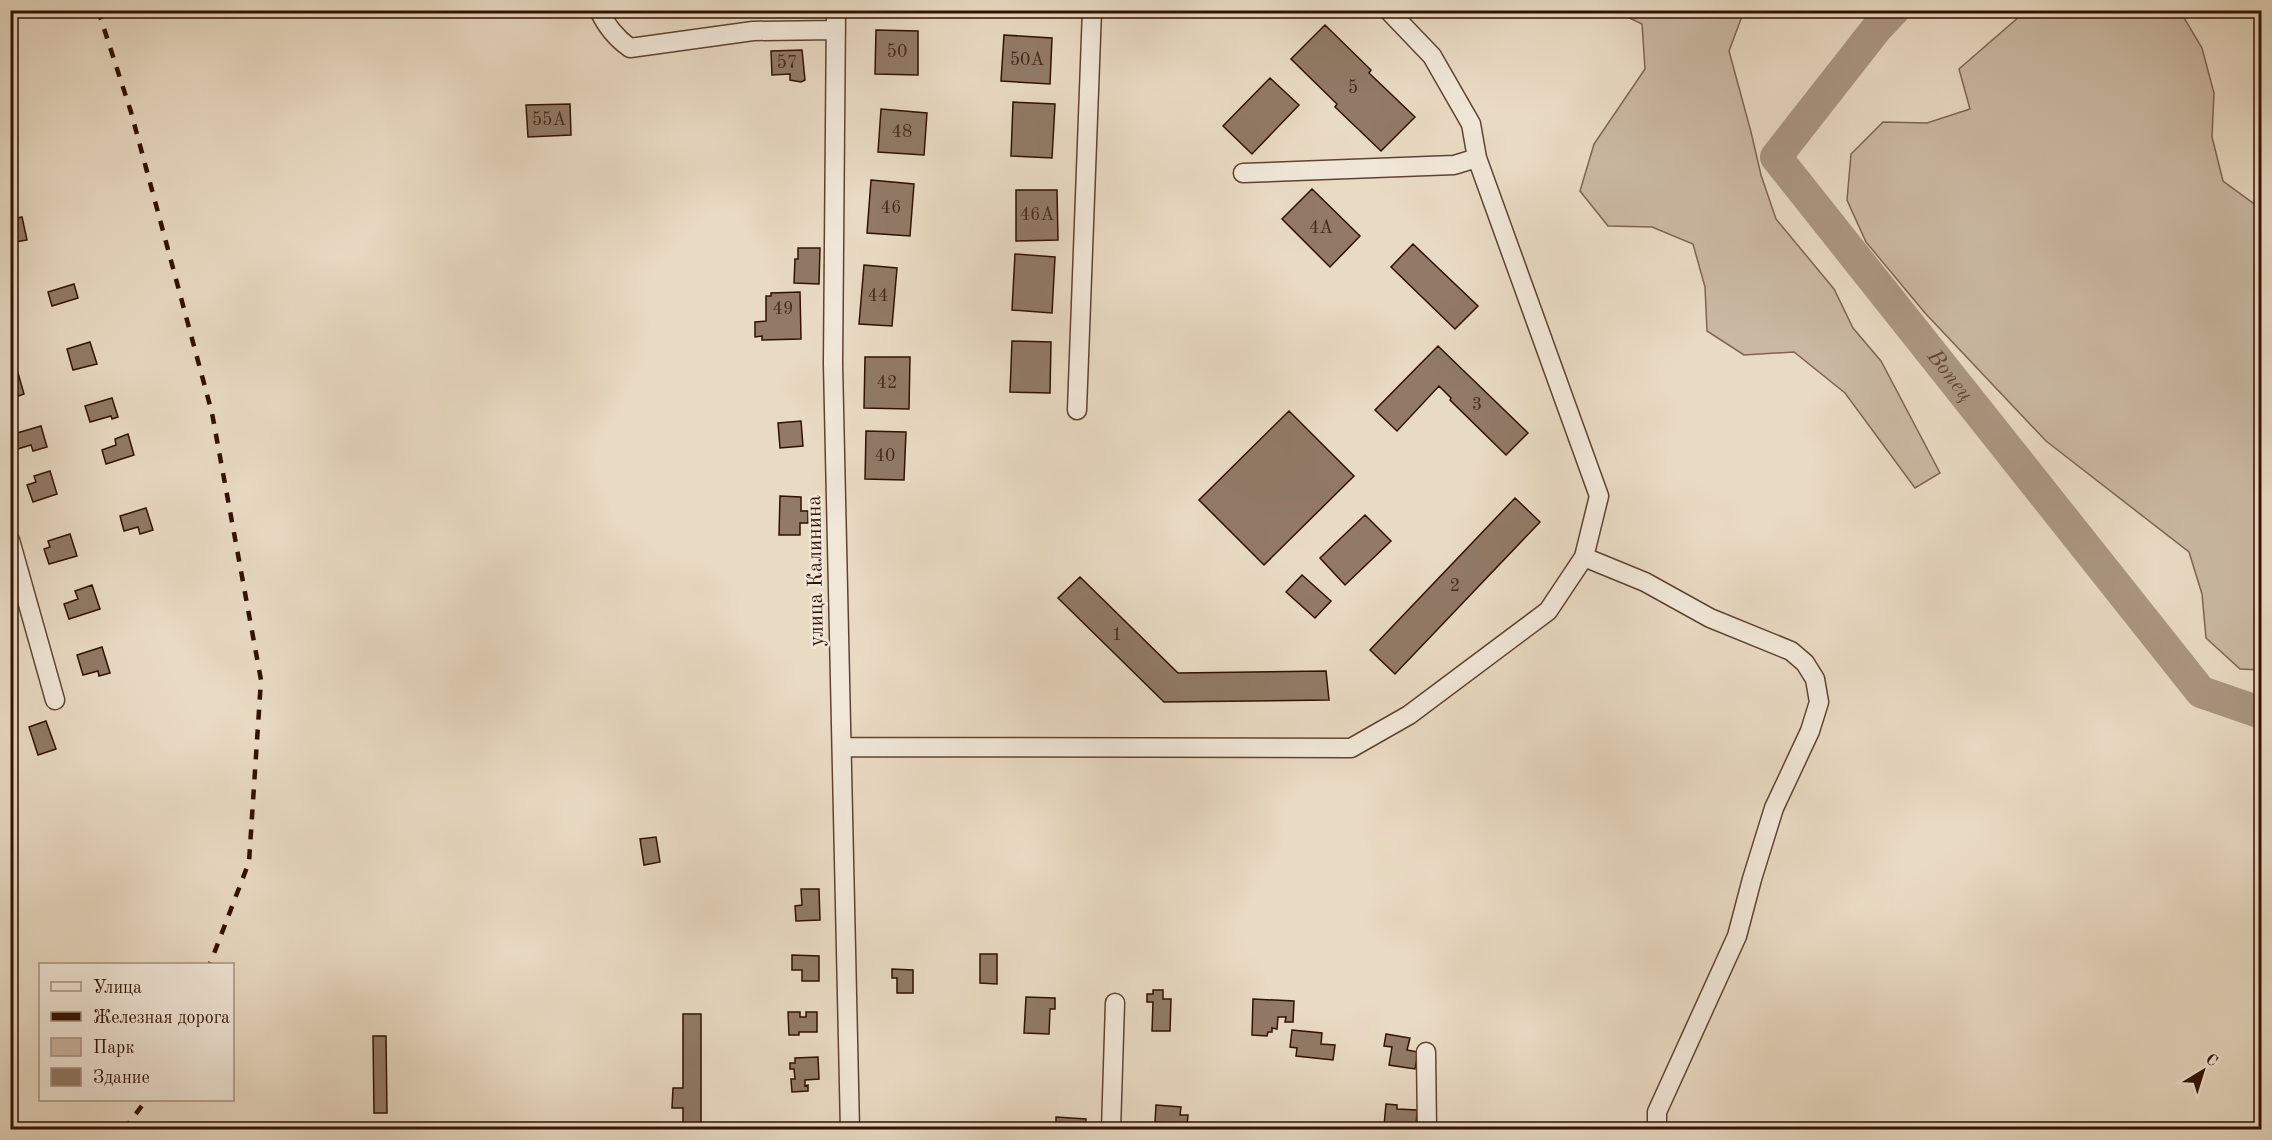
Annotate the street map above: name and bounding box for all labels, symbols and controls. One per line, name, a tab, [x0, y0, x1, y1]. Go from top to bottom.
house number: 50	[887, 43, 907, 61]
house number: 50А	[1010, 51, 1045, 69]
house number: 57	[777, 54, 797, 72]
house number: 5	[1348, 79, 1358, 97]
house number: 55А	[532, 111, 567, 129]
house number: 48	[892, 123, 912, 141]
house number: 46	[881, 199, 901, 217]
house number: 46А	[1020, 206, 1055, 224]
house number: 4А	[1309, 219, 1333, 237]
house number: 44	[868, 287, 888, 305]
house number: 49	[773, 300, 793, 318]
water label: Вопец	[1922, 345, 1977, 406]
house number: 42	[877, 374, 897, 392]
house number: 3	[1472, 396, 1482, 414]
house number: 40	[875, 447, 895, 465]
street label: улица Калинина	[804, 495, 828, 647]
house number: 2	[1450, 577, 1460, 595]
house number: 1	[1112, 626, 1122, 644]
legend	[39, 963, 234, 1101]
text: Улица	[93, 979, 142, 997]
text: Железная дорога	[93, 1009, 230, 1027]
text: Парк	[93, 1039, 134, 1057]
north arrow	[2173, 1041, 2233, 1101]
text: С	[2202, 1051, 2220, 1070]
text: Здание	[93, 1069, 150, 1087]

